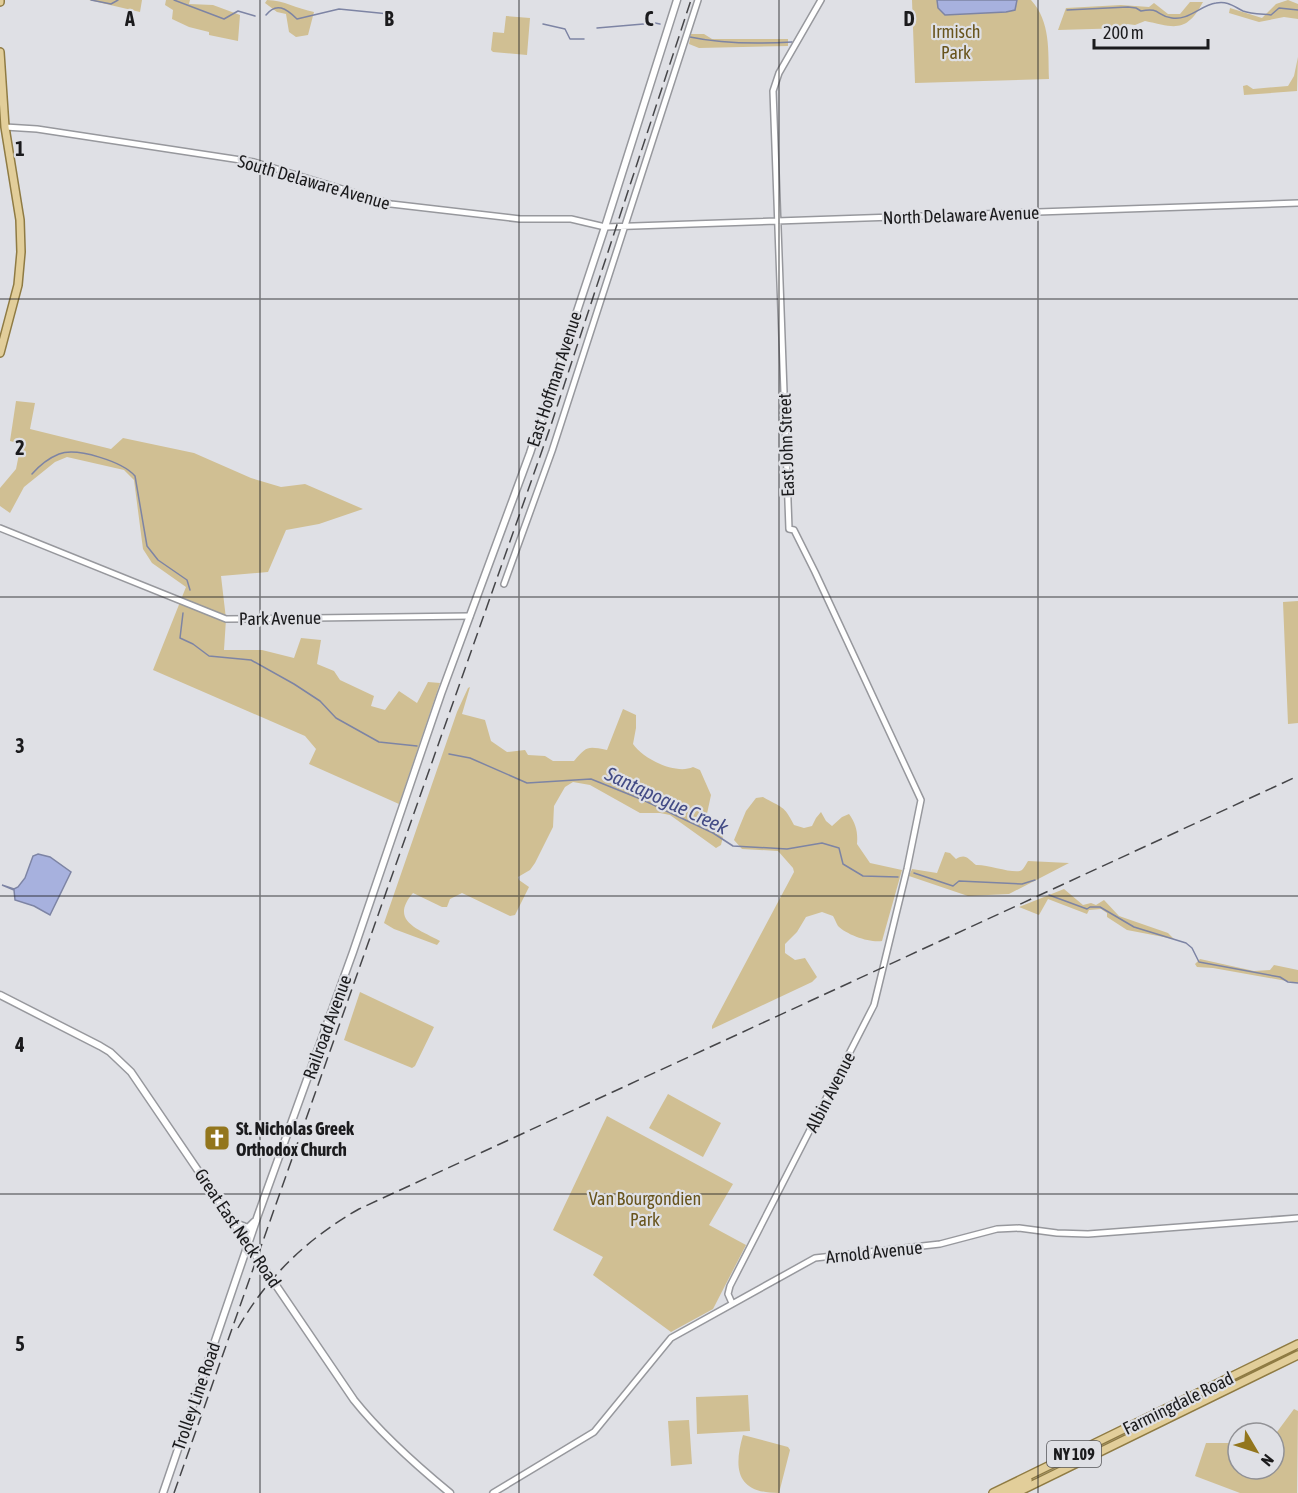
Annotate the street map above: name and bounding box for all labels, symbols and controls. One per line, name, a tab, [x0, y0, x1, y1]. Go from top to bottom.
text: A	[124, 7, 135, 30]
text: B	[384, 7, 394, 30]
text: C	[645, 7, 654, 30]
text: D	[903, 7, 915, 30]
scale bar	[1094, 12, 1208, 50]
park label: Irmisch Park	[932, 21, 980, 63]
text: 200 m	[1103, 22, 1144, 43]
text: 1	[15, 137, 25, 160]
street label: South Delaware Avenue	[236, 150, 392, 214]
street label: North Delaware Avenue	[882, 202, 1040, 228]
street label: East Hoffman Avenue	[522, 309, 586, 449]
street label: East John Street	[774, 393, 798, 497]
text: 2	[15, 436, 25, 459]
street label: Park Avenue	[239, 607, 321, 629]
text: 3	[15, 734, 25, 757]
water label: Santapogue Creek	[601, 761, 732, 839]
street label: Railroad Avenue	[298, 972, 356, 1082]
text: 4	[14, 1033, 25, 1056]
street label: Albin Avenue	[801, 1048, 859, 1136]
place label: St. Nicholas Greek Orthodox Church	[236, 1118, 355, 1160]
church icon: St. Nicholas Greek Orthodox Church	[202, 1123, 232, 1153]
street label: Great East Neck Road	[190, 1164, 286, 1292]
park label: Van Bourgondien Park	[589, 1188, 701, 1230]
street label: Arnold Avenue	[825, 1237, 923, 1267]
text: 5	[15, 1332, 25, 1355]
street label: Trolley Line Road	[168, 1339, 224, 1453]
street label: Farmingdale Road	[1119, 1367, 1237, 1439]
north arrow	[1226, 1421, 1286, 1481]
road number: NY 109	[1047, 1441, 1101, 1467]
text: N	[1258, 1451, 1278, 1470]

